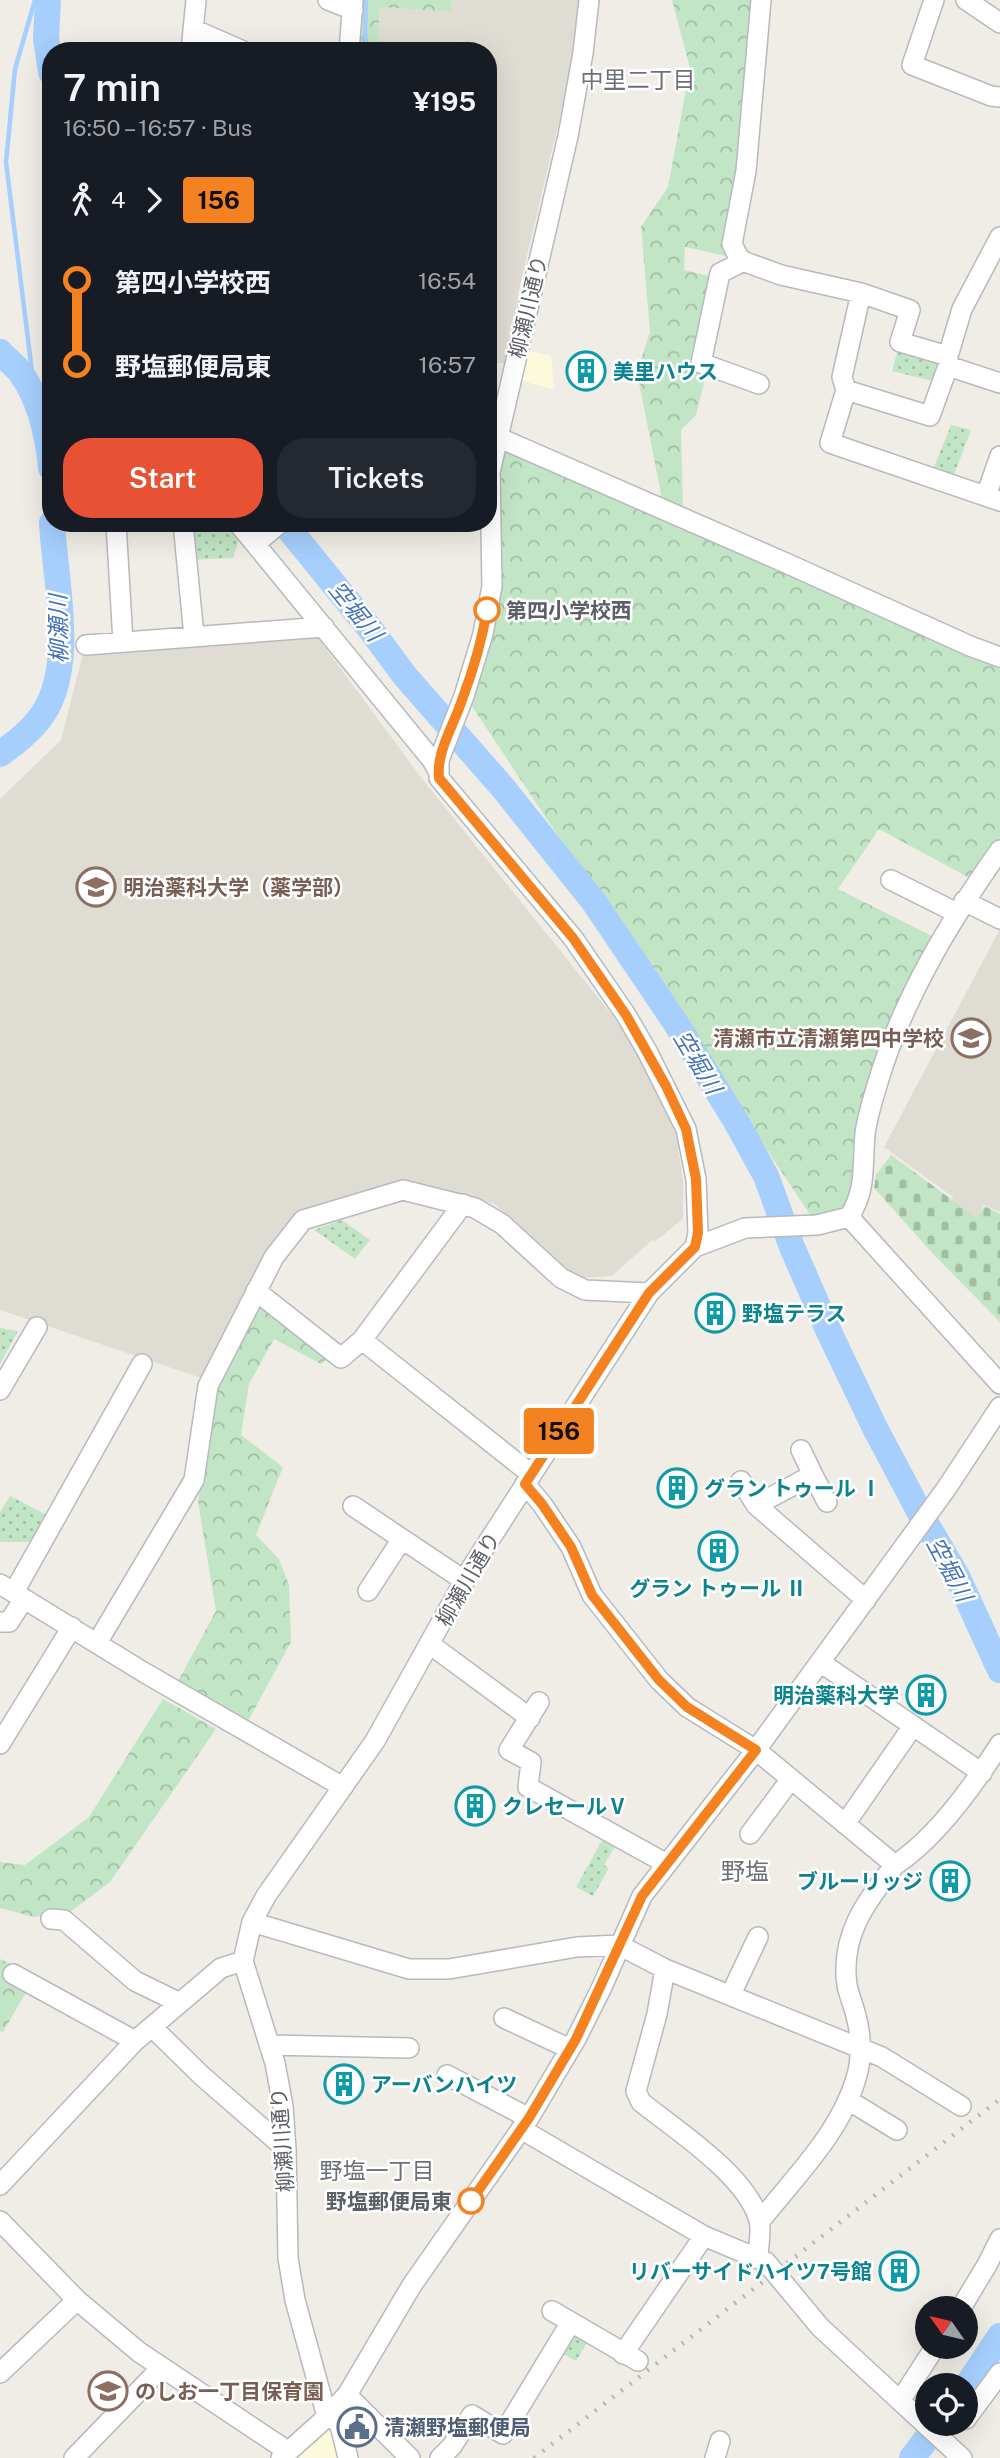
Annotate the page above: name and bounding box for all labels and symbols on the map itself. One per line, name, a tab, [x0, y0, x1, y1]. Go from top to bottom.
district label: 中里二丁目	[581, 66, 696, 93]
street label: 柳瀬川通り	[504, 253, 552, 361]
building icon: 美里ハウス	[565, 350, 607, 392]
place label: 美里ハウス	[613, 359, 718, 384]
water label: 空堀川	[324, 576, 390, 649]
water label: 柳瀬川	[44, 591, 72, 664]
marker: 第四小学校西	[474, 597, 500, 623]
place label: 第四小学校西	[506, 598, 632, 623]
school or university icon: 明治薬科大学（薬学部）	[75, 866, 117, 908]
place label: 明治薬科大学（薬学部）	[123, 875, 354, 900]
school or university icon: 清瀬市立清瀬第四中学校	[950, 1017, 992, 1059]
water label: 空堀川	[669, 1025, 729, 1101]
place label: 清瀬市立清瀬第四中学校	[713, 1026, 944, 1051]
building icon: 野塩テラス	[694, 1292, 736, 1334]
place label: 野塩テラス	[742, 1301, 847, 1326]
line badge: 156	[519, 1408, 599, 1454]
building icon: グラン トゥール Ⅰ	[656, 1467, 698, 1509]
place label: グラン トゥール Ⅰ	[704, 1476, 881, 1501]
street label: 柳瀬川通り	[431, 1527, 505, 1631]
building icon: グラン トゥール Ⅱ	[697, 1530, 739, 1572]
water label: 空堀川	[922, 1532, 980, 1608]
place label: グラン トゥール Ⅱ	[629, 1576, 807, 1601]
building icon: 明治薬科大学	[905, 1674, 947, 1716]
place label: 明治薬科大学	[773, 1683, 899, 1708]
building icon: クレセールⅤ	[454, 1785, 496, 1827]
place label: クレセールⅤ	[502, 1794, 628, 1819]
district label: 野塩	[721, 1857, 769, 1885]
building icon: ブルーリッジ	[929, 1860, 971, 1902]
place label: ブルーリッジ	[797, 1869, 923, 1894]
building icon: アーバンハイツ	[323, 2063, 365, 2105]
place label: アーバンハイツ	[371, 2072, 517, 2097]
street label: 柳瀬川通り	[266, 2087, 298, 2193]
district label: 野塩一丁目	[320, 2157, 435, 2184]
marker: 野塩郵便局東	[458, 2188, 484, 2214]
place label: 野塩郵便局東	[326, 2189, 452, 2214]
building icon: リバーサイドハイツ7号館	[878, 2250, 920, 2292]
place label: リバーサイドハイツ7号館	[629, 2259, 872, 2284]
north arrow	[915, 2296, 978, 2359]
school or university icon: のしお一丁目保育園	[87, 2370, 129, 2412]
place label: のしお一丁目保育園	[135, 2379, 324, 2404]
public building icon: 清瀬野塩郵便局	[336, 2406, 378, 2448]
place label: 清瀬野塩郵便局	[384, 2415, 531, 2440]

